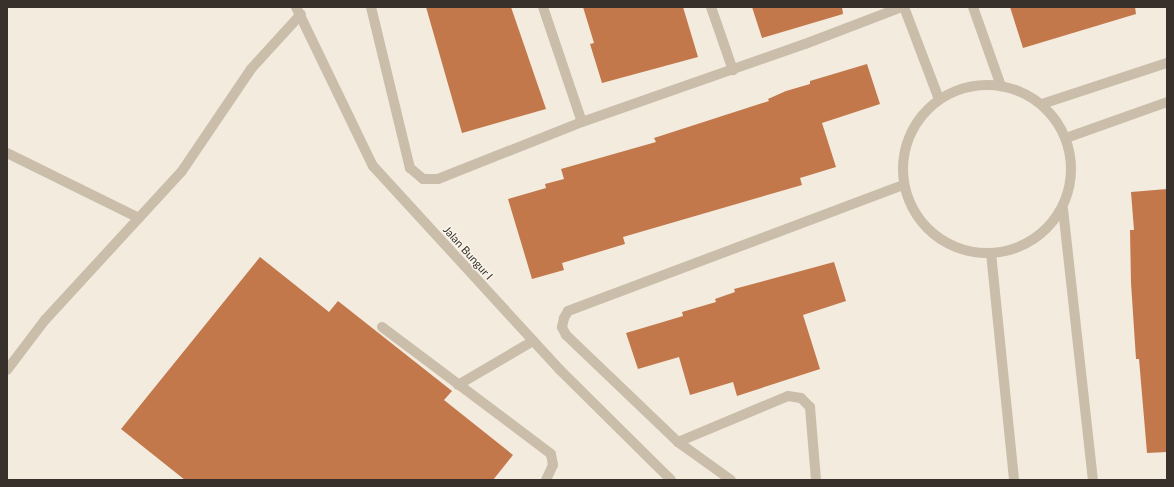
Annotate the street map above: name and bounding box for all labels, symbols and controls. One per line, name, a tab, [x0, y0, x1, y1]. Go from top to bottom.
street label: Jalan Bungur I	[440, 223, 496, 283]

